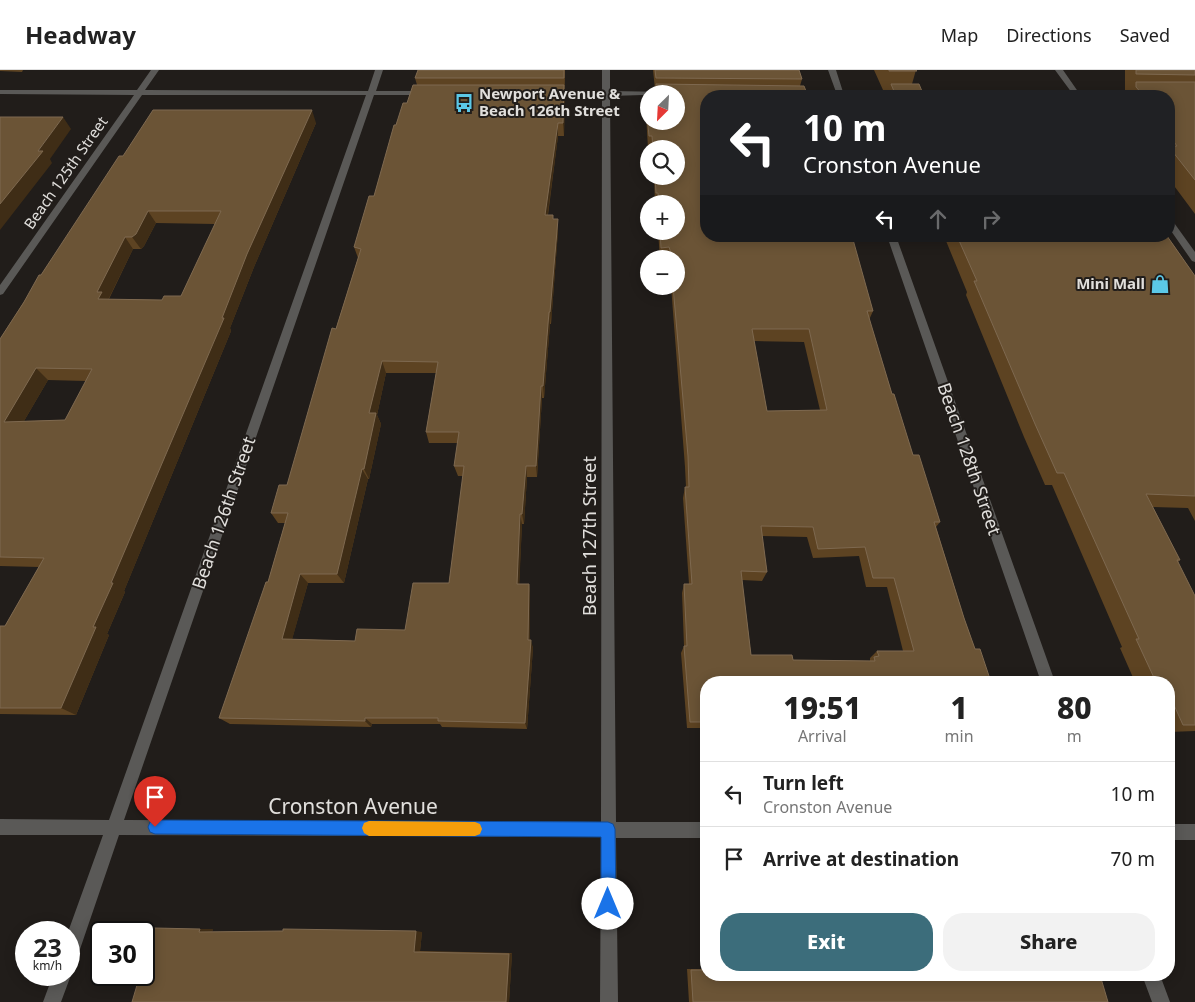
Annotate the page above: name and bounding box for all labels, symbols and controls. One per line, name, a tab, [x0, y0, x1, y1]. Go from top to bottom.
text: Headway	[25, 18, 136, 51]
text: Map	[941, 23, 978, 47]
text: Directions	[1006, 23, 1092, 47]
text: Saved	[1120, 23, 1170, 47]
place label: Newport Avenue & Beach 126th Street	[479, 83, 621, 120]
north arrow	[640, 85, 685, 130]
map controls	[640, 85, 685, 295]
bus stop icon: Newport Avenue & Beach 126th Street	[453, 92, 475, 114]
text: 10 m	[803, 104, 886, 151]
icon: left	[720, 110, 785, 175]
street label: Beach 125th Street	[19, 112, 112, 233]
button: search	[640, 140, 685, 185]
text: Cronston Avenue	[803, 149, 981, 179]
button: +	[640, 195, 685, 240]
icon: left	[871, 205, 899, 233]
icon: ahead	[924, 205, 952, 233]
icon: right	[977, 205, 1005, 233]
button: −	[640, 250, 685, 295]
place label: Mini Mall	[1076, 273, 1145, 293]
shop icon: Mini Mall	[1149, 273, 1171, 295]
street label: Beach 128th Street	[933, 379, 1007, 539]
street label: Beach 126th Street	[186, 433, 261, 592]
street label: Beach 127th Street	[577, 456, 601, 616]
text: 19:51	[783, 687, 861, 728]
text: 1	[950, 687, 968, 728]
text: 80	[1057, 687, 1092, 728]
text: Arrival	[798, 725, 847, 747]
text: min	[945, 725, 974, 747]
text: m	[1067, 725, 1082, 747]
text: Turn left	[763, 770, 844, 796]
pin	[134, 776, 176, 827]
icon: left	[720, 780, 748, 808]
text: 10 m	[1111, 781, 1155, 807]
icon: arrive	[141, 783, 169, 811]
street label: Cronston Avenue	[268, 792, 438, 820]
text: Cronston Avenue	[763, 796, 892, 818]
icon: arrive	[720, 845, 748, 873]
text: Arrive at destination	[763, 846, 959, 872]
text: 70 m	[1111, 846, 1155, 872]
position arrow	[581, 877, 633, 929]
button: Exit	[720, 913, 933, 971]
button: Share	[943, 913, 1155, 971]
speed limit sign: 30	[90, 921, 155, 986]
text: 23	[33, 930, 62, 964]
text: km/h	[33, 957, 62, 974]

